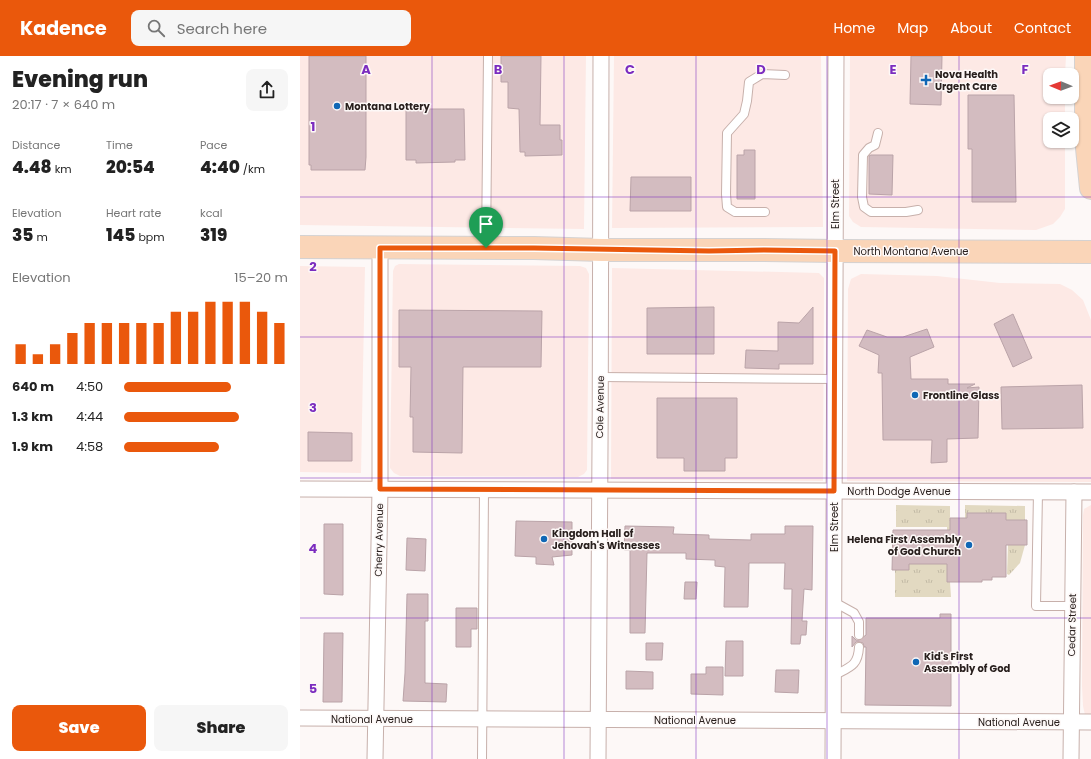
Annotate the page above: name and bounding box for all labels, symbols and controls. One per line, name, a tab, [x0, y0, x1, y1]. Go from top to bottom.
search box	[131, 10, 411, 46]
text: Kadence	[20, 15, 107, 42]
icon: search	[145, 17, 167, 39]
text: Search here	[177, 18, 267, 39]
text: Home	[833, 18, 875, 38]
text: Map	[897, 18, 928, 38]
text: About	[950, 18, 992, 38]
text: Contact	[1014, 18, 1071, 38]
text: A	[361, 60, 371, 79]
text: B	[494, 60, 503, 79]
text: C	[625, 60, 635, 79]
text: D	[756, 60, 766, 79]
text: E	[889, 60, 897, 79]
text: F	[1021, 60, 1029, 79]
text: Evening run	[12, 64, 148, 95]
place label: Nova Health Urgent Care	[935, 67, 998, 94]
north arrow	[1043, 68, 1079, 104]
map controls	[1043, 68, 1079, 148]
button: share	[246, 69, 288, 111]
marker: Nova Health Urgent Care	[920, 74, 932, 86]
text: 20:17 · 7 × 640 m	[12, 95, 115, 114]
place label: Montana Lottery	[345, 99, 430, 114]
marker: Montana Lottery	[332, 101, 342, 111]
button: layers	[1043, 112, 1079, 148]
text: 1	[311, 117, 315, 136]
text: Distance	[12, 137, 60, 153]
text: Time	[106, 137, 133, 153]
text: Pace	[200, 137, 227, 153]
text: 4.48	[12, 155, 52, 179]
text: 20:54	[106, 155, 155, 179]
text: 4:40	[200, 155, 240, 179]
text: km	[52, 161, 72, 177]
text: /km	[240, 161, 265, 177]
street label: Elm Street	[828, 179, 843, 229]
text: Elevation	[12, 205, 62, 221]
text: Heart rate	[106, 205, 161, 221]
text: kcal	[200, 205, 222, 221]
pin	[469, 207, 503, 248]
icon: arrive	[475, 213, 497, 235]
text: 35	[12, 223, 34, 247]
text: 145	[106, 223, 135, 247]
text: 319	[200, 223, 227, 247]
text: m	[34, 229, 48, 245]
text: bpm	[135, 229, 165, 245]
street label: North Montana Avenue	[853, 244, 969, 259]
text: 2	[309, 257, 317, 276]
text: Elevation	[12, 268, 71, 287]
text: 15–20 m	[234, 268, 288, 287]
street label: Cole Avenue	[592, 375, 608, 439]
text: 640 m	[12, 377, 54, 396]
text: 4:50	[76, 377, 103, 396]
place label: Frontline Glass	[923, 388, 1000, 403]
marker: Frontline Glass	[910, 390, 920, 400]
text: 3	[309, 398, 317, 417]
text: 1.3 km	[12, 407, 53, 426]
text: 4:44	[76, 407, 103, 426]
text: 1.9 km	[12, 437, 53, 456]
text: 4:58	[76, 437, 103, 456]
street label: North Dodge Avenue	[847, 484, 951, 499]
street label: Elm Street	[827, 502, 842, 552]
street label: Cherry Avenue	[371, 503, 387, 577]
place label: Kingdom Hall of Jehovah's Witnesses	[552, 526, 660, 553]
place label: Helena First Assembly of God Church	[847, 532, 962, 559]
marker: Kingdom Hall of Jehovah's Witnesses	[539, 534, 549, 544]
text: 4	[309, 539, 318, 558]
marker: Helena First Assembly of God Church	[964, 540, 974, 550]
street label: Cedar Street	[1064, 593, 1080, 657]
place label: Kid's First Assembly of God	[924, 649, 1011, 676]
marker: Kid's First Assembly of God	[911, 657, 921, 667]
text: 5	[309, 679, 317, 698]
button: Save	[12, 705, 146, 751]
button: Share	[154, 705, 288, 751]
street label: National Avenue	[331, 712, 413, 727]
street label: National Avenue	[654, 713, 736, 728]
street label: National Avenue	[978, 715, 1060, 730]

